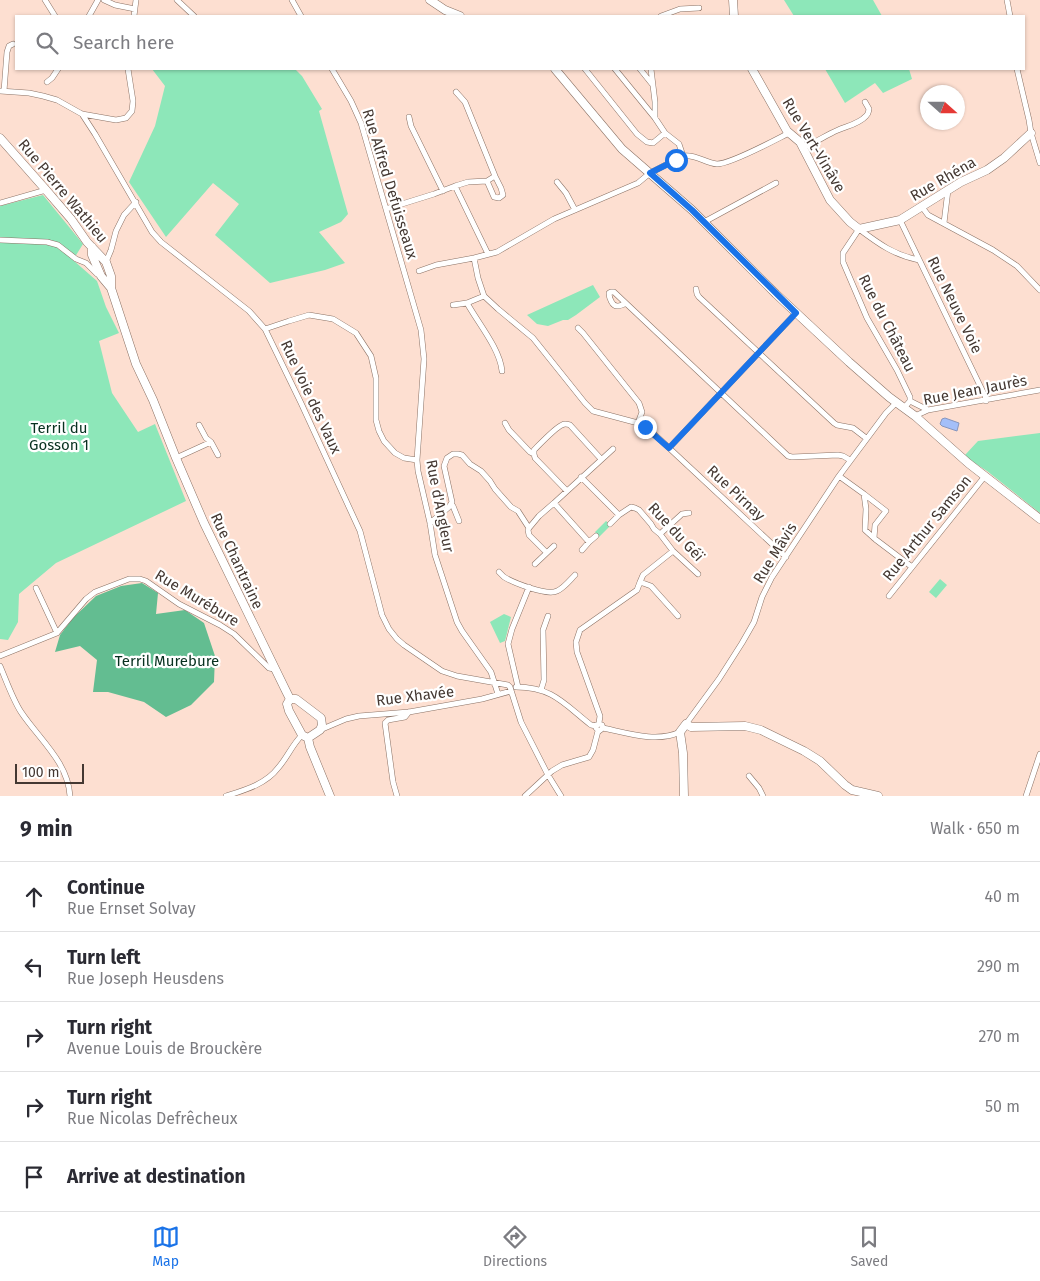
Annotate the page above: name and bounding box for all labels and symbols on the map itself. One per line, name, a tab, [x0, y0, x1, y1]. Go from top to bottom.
north arrow	[920, 85, 965, 130]
street label: Rue Vert-Vinâve	[779, 94, 849, 196]
street label: Rue Alfred Defuisseaux	[359, 107, 422, 262]
street label: Rue Pierre Wathieu	[14, 135, 112, 247]
route start	[665, 149, 688, 172]
street label: Rue Rhéna	[907, 153, 979, 205]
street label: Rue Neuve Voie	[924, 254, 986, 356]
street label: Rue du Château	[855, 271, 919, 375]
street label: Rue Voie des Vaux	[277, 337, 345, 457]
street label: Rue Jean Jaurès	[922, 371, 1028, 409]
route end	[634, 416, 657, 439]
park label: Terril du Gosson 1	[29, 419, 89, 454]
street label: Rue d'Angleur	[422, 458, 458, 554]
street label: Rue Pirnay	[703, 462, 769, 525]
street label: Rue Arthur Samson	[879, 472, 975, 584]
street label: Rue du Géï	[644, 499, 708, 566]
street label: Rue Chantraine	[207, 510, 267, 612]
street label: Rue Mâvis	[749, 519, 801, 587]
street label: Rue Murébure	[152, 566, 242, 630]
park label: Terril Murebure	[115, 652, 219, 670]
street label: Rue Xhavée	[375, 682, 455, 710]
scale bar	[15, 761, 84, 784]

